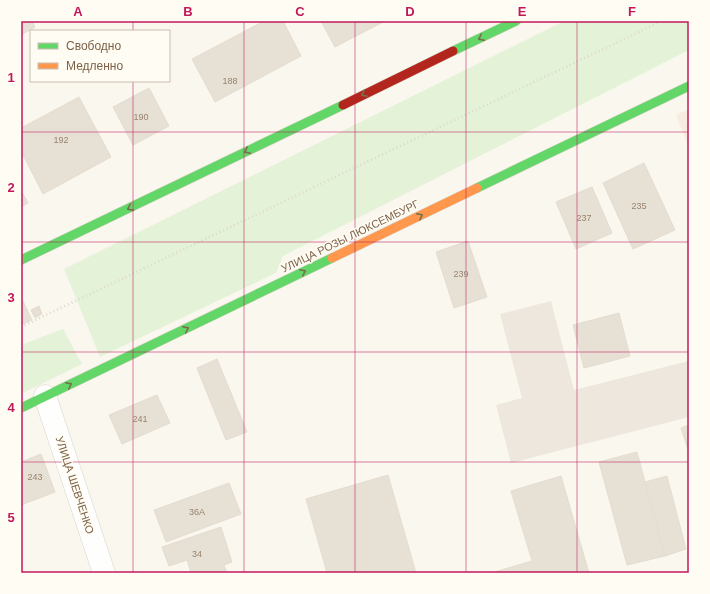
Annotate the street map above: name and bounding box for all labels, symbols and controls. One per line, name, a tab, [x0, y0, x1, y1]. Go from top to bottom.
text: A	[73, 4, 83, 19]
text: B	[183, 4, 193, 19]
text: C	[295, 4, 305, 19]
text: D	[405, 4, 415, 19]
text: E	[518, 4, 527, 19]
text: F	[628, 4, 636, 19]
legend	[30, 30, 170, 82]
one-way arrow	[478, 33, 485, 41]
text: Свободно	[66, 39, 121, 53]
text: Медленно	[66, 59, 123, 73]
text: 1	[7, 70, 15, 85]
house number: 188	[222, 76, 238, 86]
one-way arrow	[361, 90, 368, 97]
house number: 190	[133, 112, 149, 122]
house number: 192	[53, 135, 69, 145]
one-way arrow	[244, 146, 251, 154]
text: 2	[7, 180, 15, 195]
street label: УЛИЦА РОЗЫ ЛЮКСЕМБУРГ	[279, 197, 421, 275]
house number: 235	[631, 201, 647, 211]
one-way arrow	[127, 203, 134, 210]
one-way arrow	[416, 213, 423, 221]
house number: 237	[576, 213, 592, 223]
one-way arrow	[299, 269, 306, 277]
house number: 239	[453, 269, 469, 279]
text: 3	[7, 290, 15, 305]
one-way arrow	[182, 326, 189, 334]
one-way arrow	[64, 382, 72, 390]
text: 4	[7, 400, 15, 415]
house number: 241	[132, 414, 148, 424]
street label: УЛИЦА ШЕВЧЕНКО	[54, 435, 97, 536]
house number: 243	[27, 472, 43, 482]
house number: 36А	[189, 507, 205, 517]
text: 5	[7, 510, 15, 525]
house number: 34	[192, 549, 202, 559]

